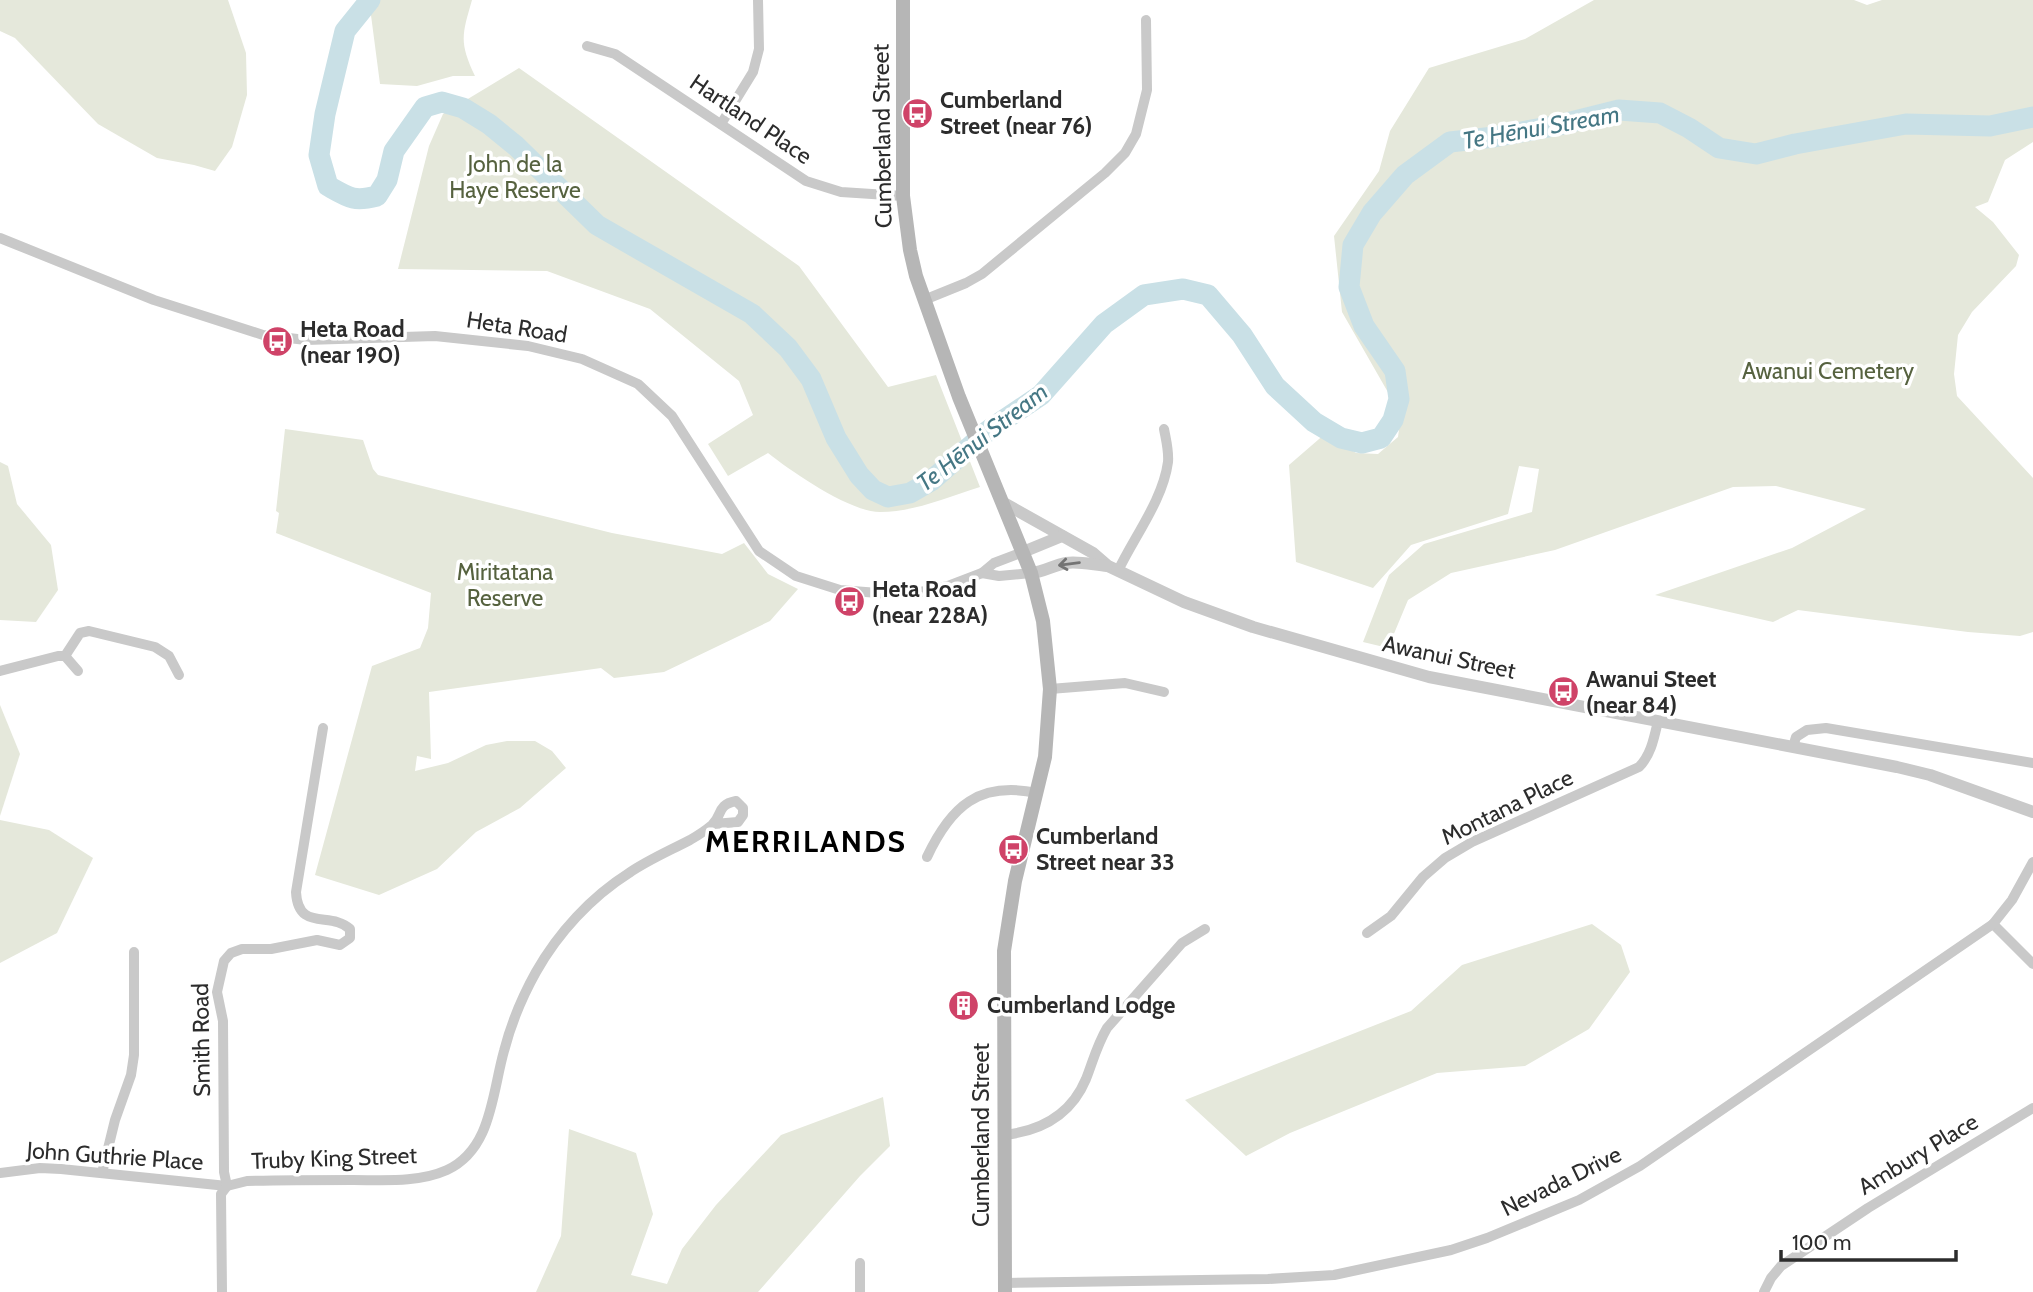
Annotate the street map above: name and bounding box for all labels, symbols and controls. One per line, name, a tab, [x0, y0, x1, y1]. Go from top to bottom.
street label: Cumberland Street	[866, 43, 898, 228]
street label: Hartland Place	[685, 68, 817, 170]
place label: Cumberland Street (near 76)	[940, 86, 1092, 140]
bus stop icon: Cumberland Street (near 76)	[900, 96, 934, 130]
water label: Te Hēnui Stream	[1460, 99, 1622, 155]
park label: John de la Haye Reserve	[449, 150, 581, 204]
street label: Heta Road	[465, 305, 569, 349]
place label: Heta Road (near 190)	[300, 315, 405, 369]
bus stop icon: Heta Road (near 190)	[260, 325, 294, 359]
park label: Awanui Cemetery	[1742, 357, 1914, 385]
water label: Te Hēnui Stream	[911, 377, 1053, 497]
park label: Miritatana Reserve	[457, 558, 553, 612]
one-way arrow	[1058, 558, 1081, 571]
place label: Heta Road (near 228A)	[872, 575, 988, 629]
bus stop icon: Heta Road (near 228A)	[832, 585, 866, 619]
street label: Awanui Street	[1380, 629, 1518, 685]
place label: Awanui Steet (near 84)	[1586, 665, 1716, 719]
bus stop icon: Awanui Steet (near 84)	[1546, 675, 1580, 709]
street label: Montana Place	[1437, 763, 1578, 851]
place label: Cumberland Street near 33	[1036, 822, 1175, 876]
district label: MERRILANDS	[705, 823, 907, 860]
bus stop icon: Cumberland Street near 33	[996, 832, 1030, 866]
street label: Smith Road	[186, 983, 216, 1097]
building icon: Cumberland Lodge	[947, 988, 981, 1022]
place label: Cumberland Lodge	[987, 991, 1176, 1019]
street label: Cumberland Street	[967, 1043, 995, 1227]
street label: Ambury Place	[1853, 1107, 1983, 1201]
street label: John Guthrie Place	[25, 1136, 204, 1176]
street label: Nevada Drive	[1496, 1140, 1626, 1222]
street label: Truby King Street	[251, 1141, 418, 1175]
scale bar	[1781, 1218, 1956, 1262]
text: 100 m	[1792, 1230, 1851, 1255]

